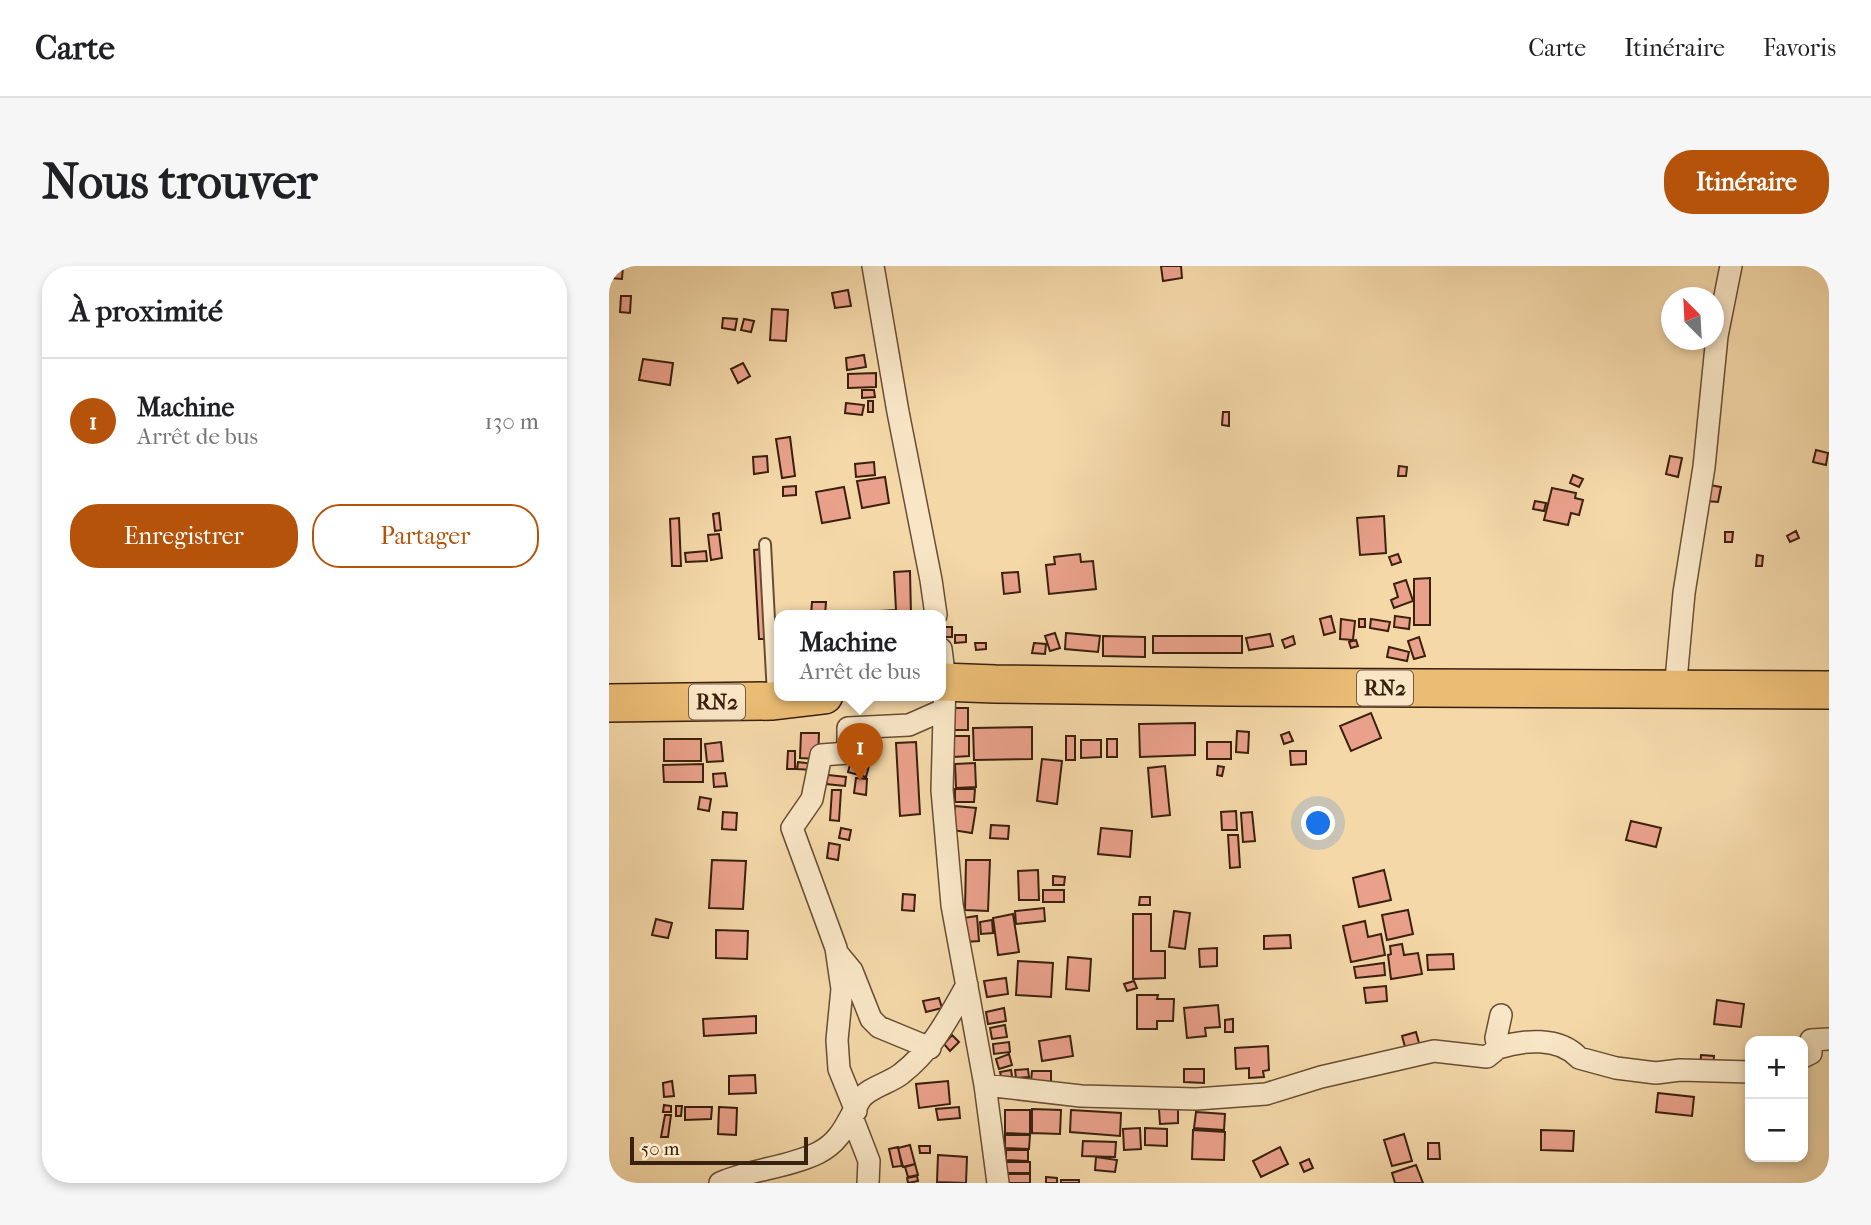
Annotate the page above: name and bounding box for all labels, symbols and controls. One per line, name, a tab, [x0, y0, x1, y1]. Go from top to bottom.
text: Carte	[35, 29, 115, 68]
text: Carte	[1528, 34, 1586, 62]
text: Itinéraire	[1624, 34, 1725, 62]
text: Favoris	[1763, 34, 1836, 62]
button: Itinéraire	[1664, 150, 1829, 214]
text: Nous trouver	[42, 153, 317, 211]
north arrow	[1661, 287, 1724, 350]
text: À proximité	[70, 294, 223, 329]
text: Machine	[137, 392, 234, 423]
text: 1	[89, 408, 97, 435]
text: 130 m	[485, 408, 539, 435]
text: Arrêt de bus	[137, 423, 258, 450]
button: Enregistrer	[70, 504, 298, 568]
button: Partager	[312, 504, 539, 568]
popup	[774, 610, 946, 701]
text: Machine	[799, 627, 897, 658]
text: Arrêt de bus	[799, 658, 921, 685]
road number: RN2	[1357, 670, 1413, 706]
road number: RN2	[689, 684, 745, 719]
pin: 1	[837, 723, 883, 781]
your location	[1301, 806, 1335, 840]
map controls	[1745, 1036, 1808, 1162]
button: +	[1745, 1036, 1808, 1099]
button: −	[1745, 1099, 1808, 1162]
scale bar	[630, 1134, 809, 1166]
text: 50 m	[641, 1138, 680, 1160]

